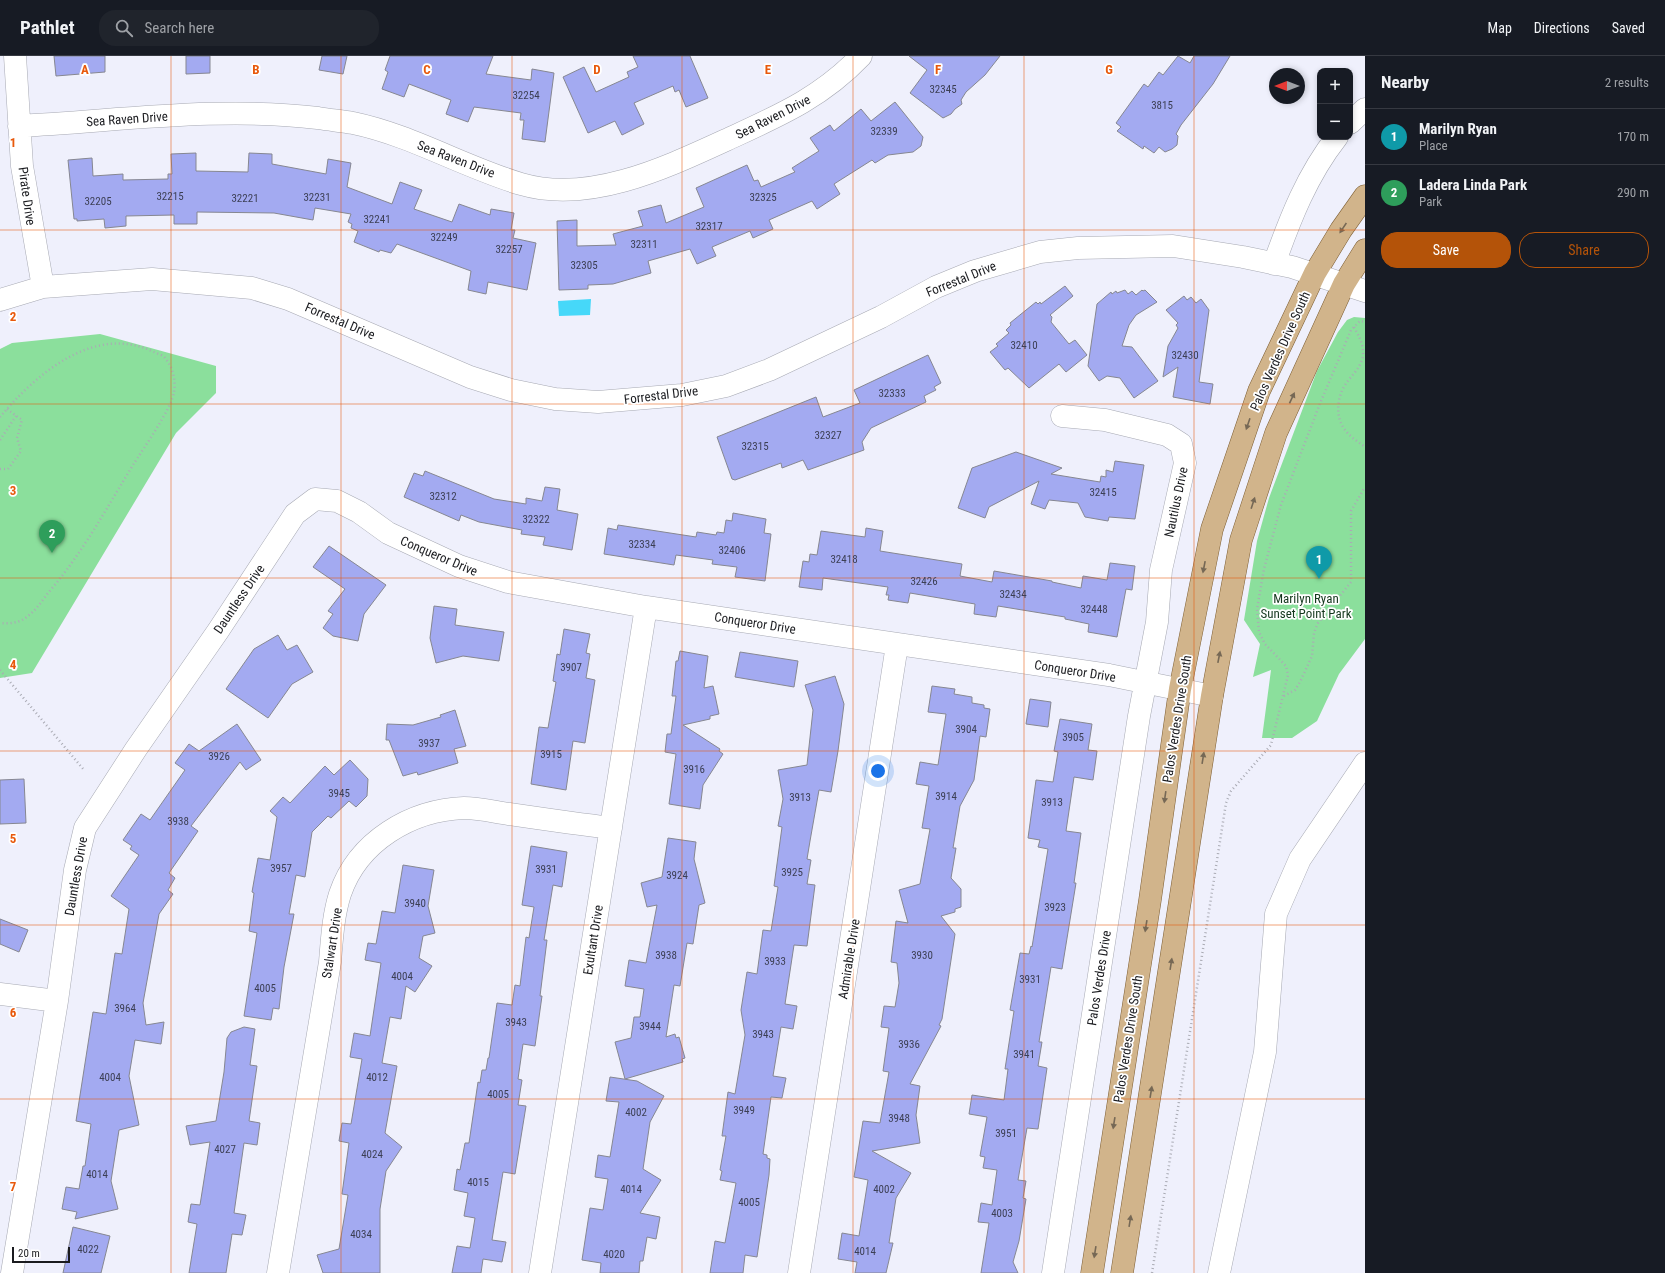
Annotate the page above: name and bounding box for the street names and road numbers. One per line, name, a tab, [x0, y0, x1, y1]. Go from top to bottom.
street label: Sea Raven Drive	[733, 92, 813, 142]
street label: Sea Raven Drive	[86, 109, 168, 129]
street label: Sea Raven Drive	[415, 137, 497, 181]
street label: Pirate Drive	[15, 166, 39, 226]
street label: Forrestal Drive	[924, 258, 998, 300]
street label: Palos Verdes Drive South	[1247, 289, 1313, 413]
street label: Forrestal Drive	[303, 300, 377, 342]
street label: Forrestal Drive	[623, 383, 699, 407]
street label: Nautilus Drive	[1161, 465, 1191, 539]
street label: Conqueror Drive	[398, 533, 480, 579]
street label: Dauntless Drive	[210, 562, 268, 636]
street label: Conqueror Drive	[713, 609, 797, 637]
street label: Palos Verdes Drive South	[1160, 654, 1194, 784]
street label: Conqueror Drive	[1033, 657, 1117, 685]
street label: Dauntless Drive	[62, 835, 90, 917]
street label: Exultant Drive	[580, 904, 606, 976]
street label: Stalwart Drive	[319, 907, 345, 979]
street label: Admirable Drive	[835, 918, 863, 1000]
street label: Palos Verdes Drive	[1084, 929, 1114, 1027]
street label: Palos Verdes Drive South	[1111, 974, 1145, 1104]

